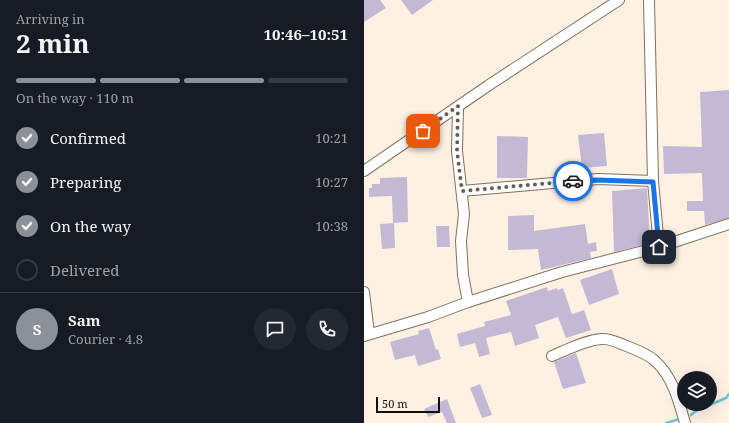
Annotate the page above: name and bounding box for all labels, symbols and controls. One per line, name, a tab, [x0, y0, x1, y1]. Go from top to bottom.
text: Arriving in	[16, 10, 85, 28]
text: 10:46–10:51	[264, 24, 348, 44]
text: 2 min	[16, 25, 90, 61]
text: On the way · 110 m	[16, 89, 134, 107]
pin	[406, 114, 440, 148]
icon: bag	[412, 120, 434, 142]
icon: check	[16, 127, 38, 149]
text: Confirmed	[50, 128, 126, 148]
text: 10:21	[315, 129, 348, 147]
courier	[553, 161, 593, 201]
icon: car	[562, 170, 584, 192]
icon: check	[16, 171, 38, 193]
text: Preparing	[50, 172, 121, 192]
text: 10:27	[315, 173, 348, 191]
icon: check	[16, 215, 38, 237]
text: On the way	[50, 216, 131, 236]
text: 10:38	[315, 217, 348, 235]
pin	[642, 230, 676, 264]
icon: home	[648, 236, 670, 258]
text: Delivered	[50, 260, 119, 280]
button: chat	[254, 308, 296, 350]
button: phone	[306, 308, 348, 350]
text: Sam	[68, 310, 100, 330]
text: S	[33, 319, 41, 339]
text: Courier · 4.8	[68, 330, 143, 348]
map controls	[677, 371, 717, 411]
button: layers	[677, 371, 717, 411]
scale bar	[376, 395, 440, 414]
text: 50 m	[382, 396, 408, 411]

